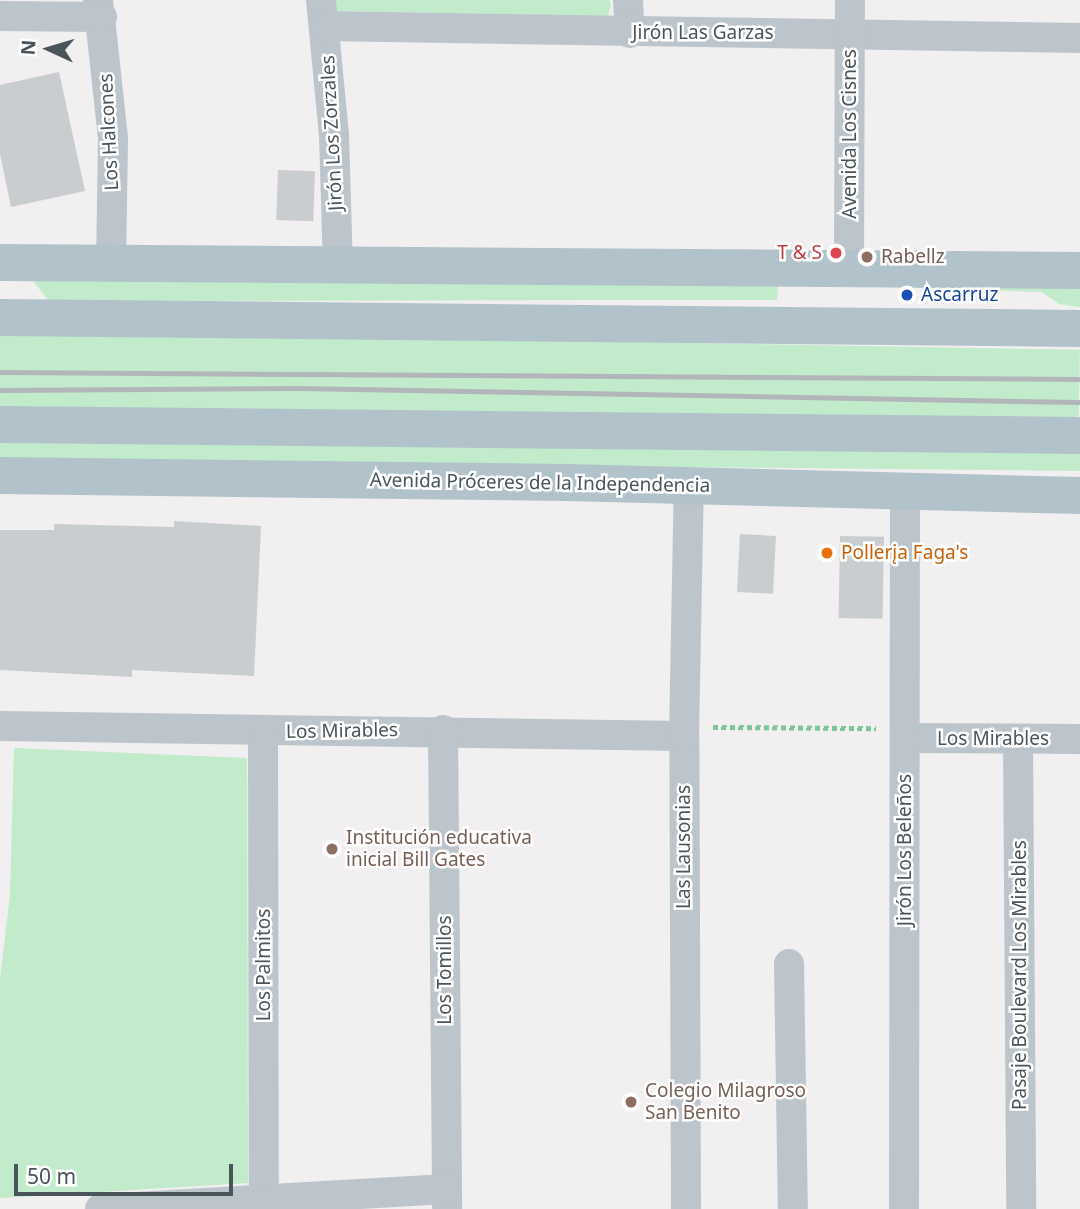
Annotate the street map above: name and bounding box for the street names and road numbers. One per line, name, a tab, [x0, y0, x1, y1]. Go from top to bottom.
street label: Jirón Las Garzas	[632, 22, 774, 44]
street label: Avenida Los Cisnes	[839, 49, 861, 219]
street label: Jirón Los Zorzales	[317, 55, 347, 211]
street label: Los Halcones	[95, 73, 123, 191]
street label: Avenida Próceres de la Independencia	[370, 469, 710, 497]
street label: Los Mirables	[286, 719, 398, 743]
street label: Los Mirables	[937, 728, 1049, 750]
street label: Jirón Los Beleños	[894, 774, 916, 926]
street label: Las Lausonias	[673, 785, 695, 909]
street label: Pasaje Boulevard Los Mirables	[1009, 840, 1031, 1110]
street label: Los Palmitos	[253, 909, 275, 1021]
street label: Los Tomillos	[434, 915, 456, 1025]

